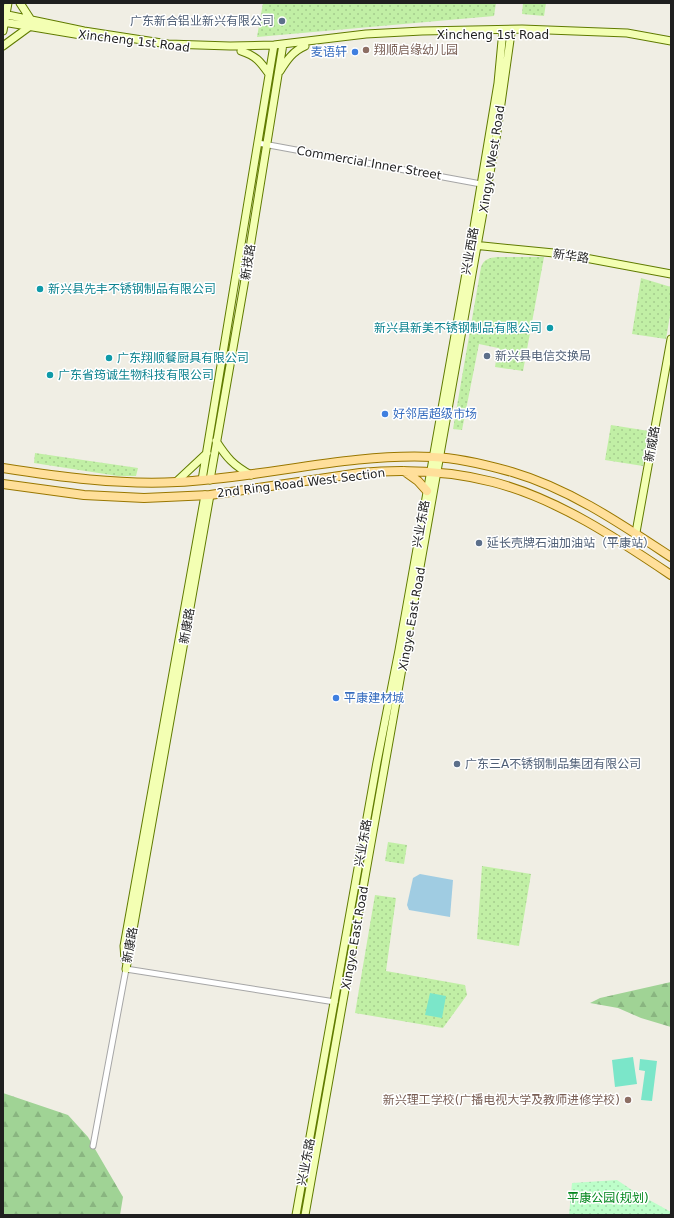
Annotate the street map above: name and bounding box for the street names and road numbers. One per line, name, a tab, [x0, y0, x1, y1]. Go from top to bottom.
street label: Xincheng 1st Road	[77, 27, 191, 55]
street label: Xincheng 1st Road	[437, 28, 549, 42]
street label: Xingye West Road	[477, 104, 507, 214]
street label: Commercial Inner Street	[295, 143, 443, 183]
street label: 兴业西路	[459, 226, 481, 276]
street label: 新技路	[238, 243, 258, 281]
street label: 新华路	[552, 247, 590, 265]
street label: 新威路	[642, 425, 662, 463]
street label: 2nd Ring Road West Section	[216, 466, 386, 500]
street label: 兴业东路	[410, 499, 432, 549]
street label: Xingye East Road	[396, 566, 428, 672]
street label: 新康路	[177, 607, 197, 645]
street label: 兴业东路	[352, 818, 374, 868]
street label: Xingye East Road	[339, 885, 371, 991]
street label: 新康路	[120, 926, 140, 964]
street label: 兴业东路	[295, 1137, 317, 1187]

